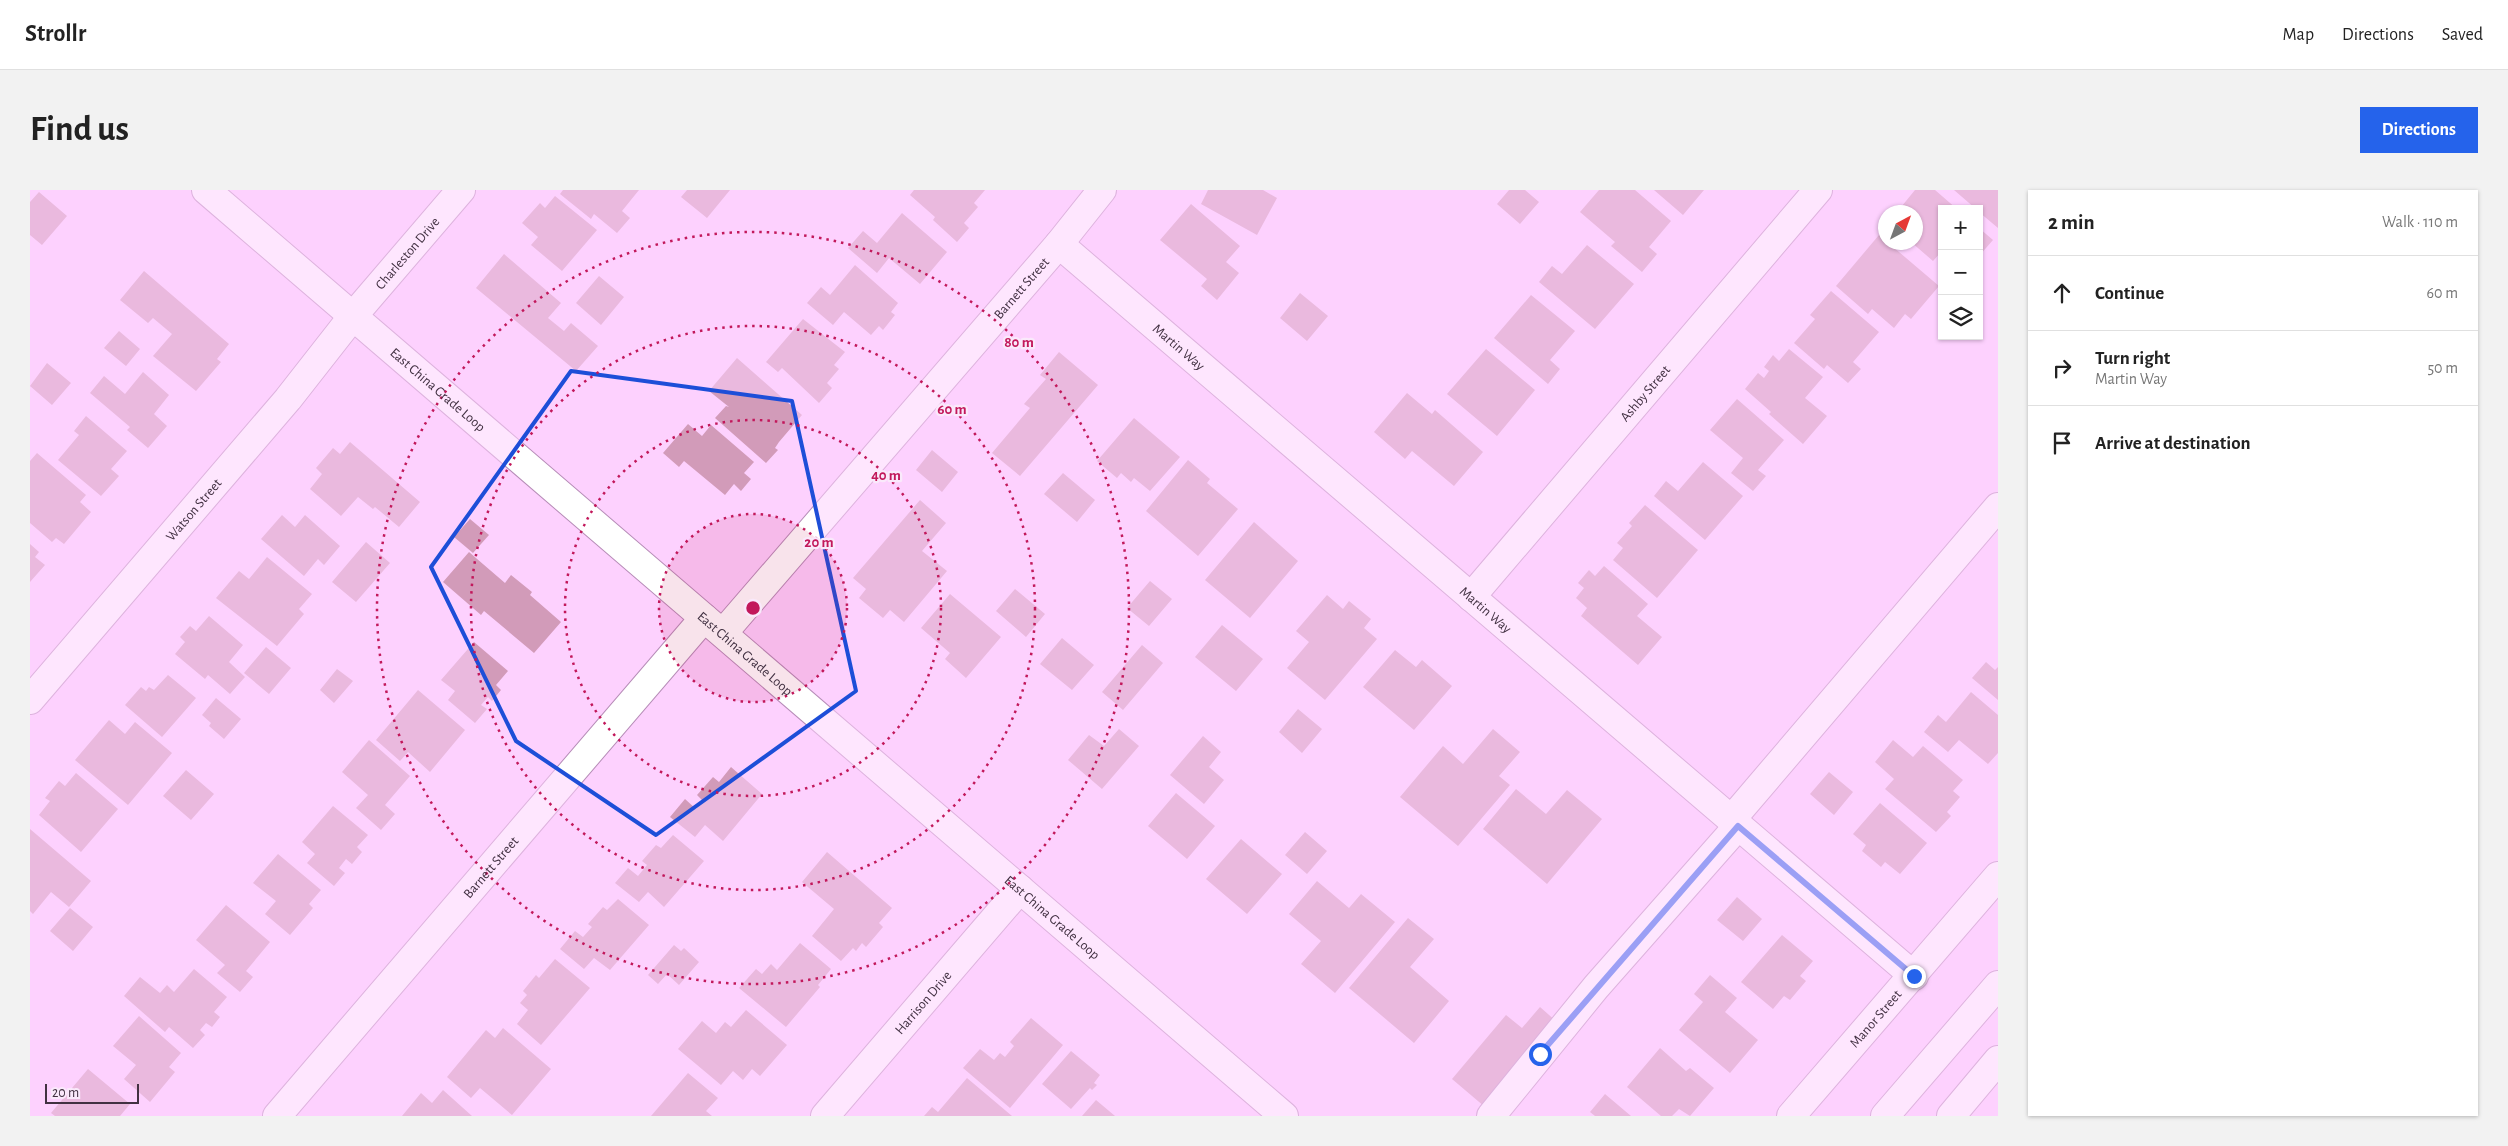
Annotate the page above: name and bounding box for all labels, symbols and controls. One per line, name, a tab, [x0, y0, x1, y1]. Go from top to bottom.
text: Strollr	[25, 22, 86, 46]
text: Map	[2283, 26, 2314, 44]
text: Directions	[2342, 26, 2414, 44]
text: Saved	[2442, 26, 2483, 44]
button: Directions	[2360, 107, 2478, 153]
text: Find us	[30, 112, 129, 147]
north arrow	[1878, 205, 1923, 250]
map controls	[1938, 205, 1983, 340]
button: +	[1938, 205, 1983, 250]
text: 2 min	[2048, 212, 2095, 233]
text: Walk · 110 m	[2382, 214, 2458, 230]
street label: Charleston Drive	[373, 215, 443, 292]
button: −	[1938, 250, 1983, 295]
street label: Barnett Street	[992, 255, 1052, 322]
icon: ahead	[2048, 279, 2076, 307]
text: Continue	[2095, 284, 2164, 303]
text: 60 m	[2427, 285, 2458, 301]
button: layers	[1938, 295, 1983, 340]
street label: Martin Way	[1150, 322, 1207, 373]
text: 80 m	[1004, 335, 1034, 350]
street label: East China Grade Loop	[387, 346, 488, 435]
text: Turn right	[2095, 349, 2170, 368]
icon: right	[2048, 354, 2076, 382]
text: 50 m	[2427, 360, 2458, 376]
street label: Ashby Street	[1618, 363, 1674, 424]
text: Martin Way	[2095, 371, 2167, 387]
text: 60 m	[937, 402, 967, 417]
icon: arrive	[2048, 429, 2076, 457]
text: Arrive at destination	[2095, 434, 2251, 453]
text: 40 m	[871, 468, 901, 483]
street label: Watson Street	[164, 476, 225, 544]
text: 20 m	[804, 535, 834, 550]
street label: Martin Way	[1457, 584, 1514, 636]
centre of rings	[744, 599, 762, 617]
street label: East China Grade Loop	[694, 609, 795, 699]
street label: Barnett Street	[461, 834, 522, 901]
street label: East China Grade Loop	[1002, 873, 1102, 962]
route end	[1903, 965, 1926, 988]
street label: Harrison Drive	[893, 968, 954, 1037]
street label: Manor Street	[1848, 987, 1905, 1050]
route start	[1529, 1043, 1552, 1066]
scale bar	[45, 1081, 139, 1104]
text: 20 m	[52, 1086, 79, 1100]

